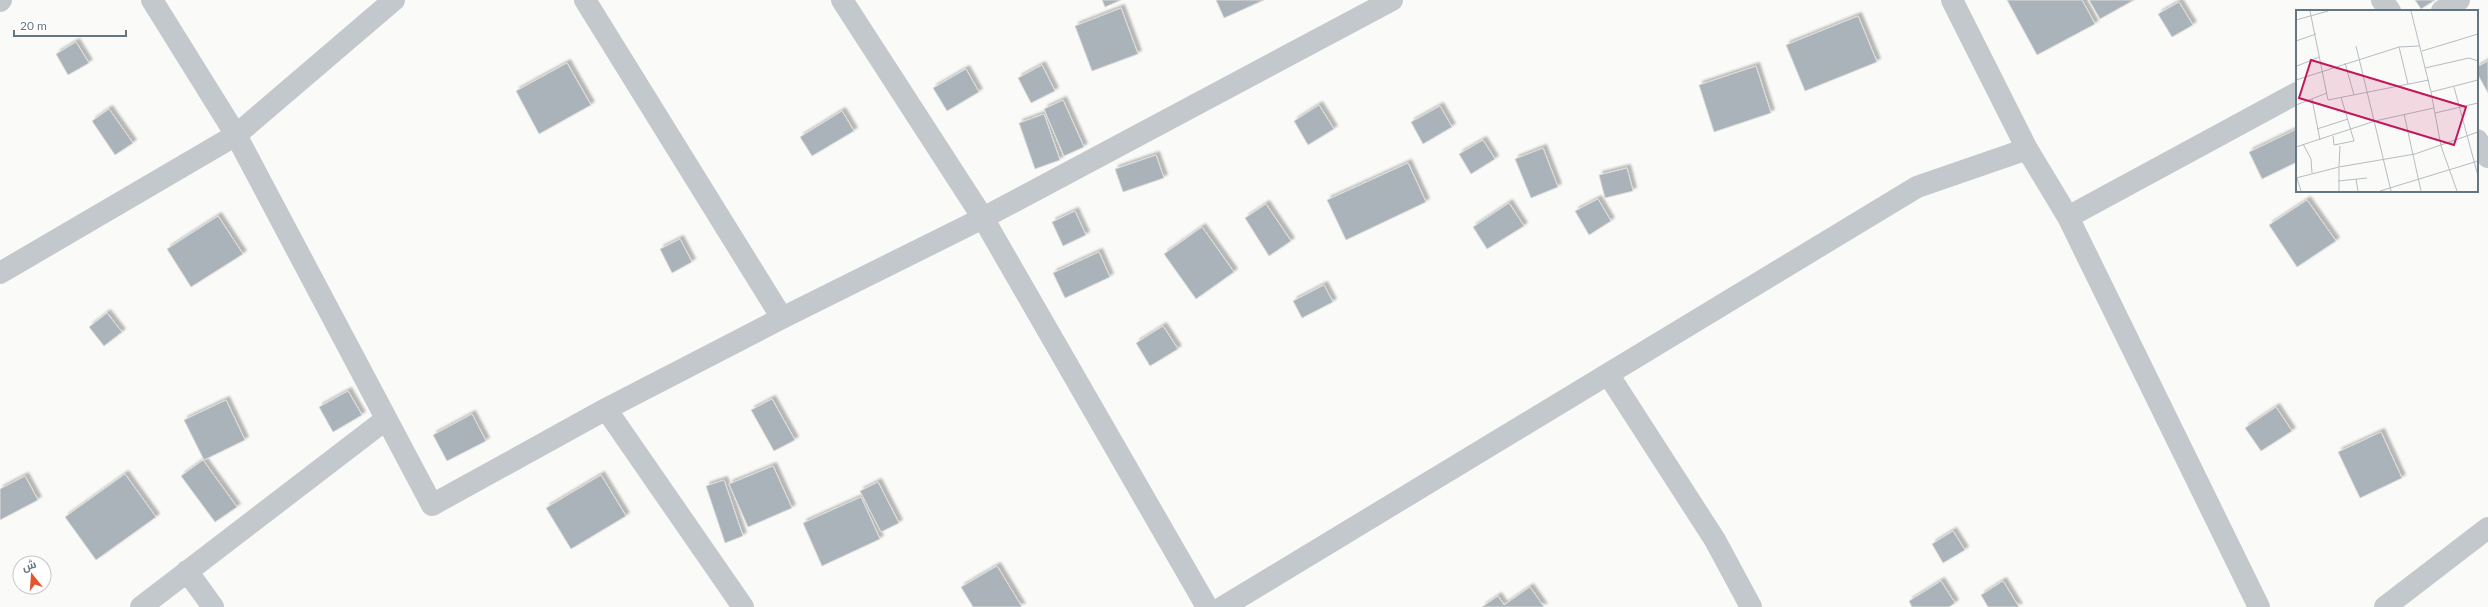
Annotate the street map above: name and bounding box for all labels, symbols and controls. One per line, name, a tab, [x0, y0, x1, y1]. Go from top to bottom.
inset map	[2296, 10, 2478, 192]
scale bar	[14, 12, 126, 38]
text: 20 m	[20, 18, 47, 33]
north arrow	[12, 555, 52, 595]
text: ش	[20, 557, 38, 574]

